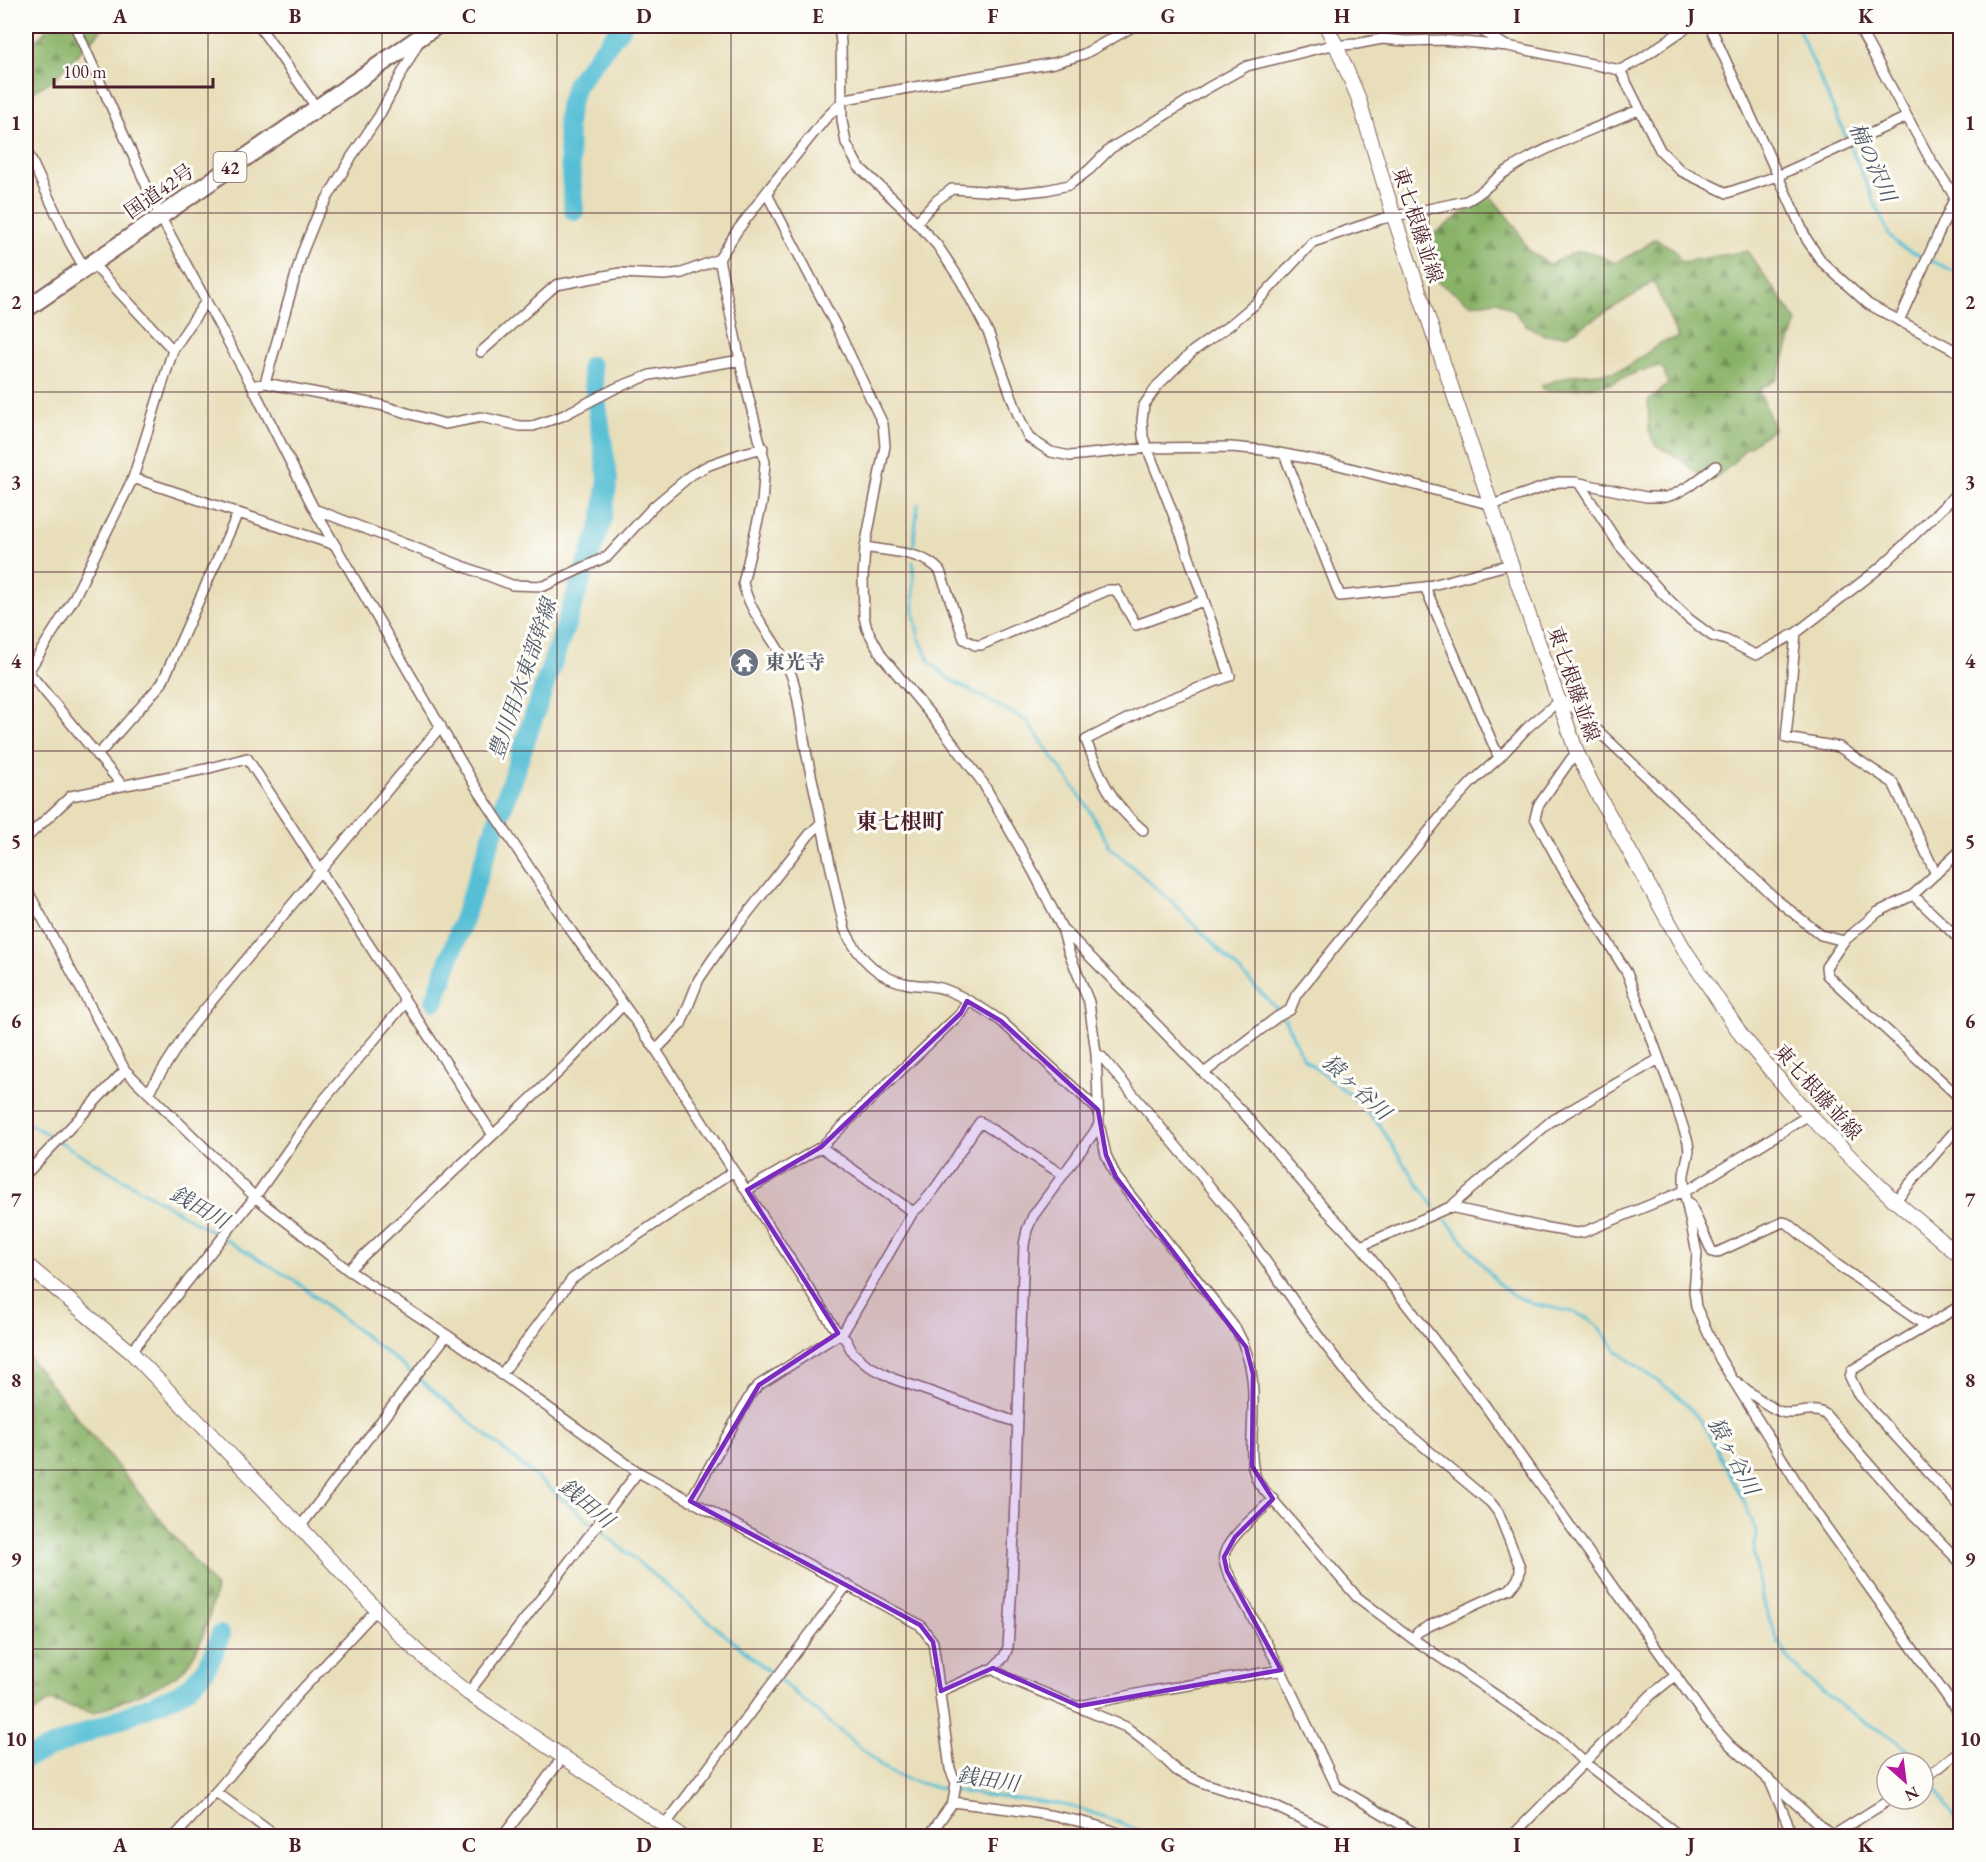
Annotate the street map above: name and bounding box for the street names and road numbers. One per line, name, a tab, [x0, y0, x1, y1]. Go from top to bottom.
road number: 42	[214, 152, 246, 182]
street label: 国道42号	[119, 158, 199, 224]
street label: 東七根藤並線	[1387, 164, 1449, 286]
street label: 東七根藤並線	[1542, 623, 1606, 745]
street label: 東七根藤並線	[1768, 1039, 1868, 1145]

